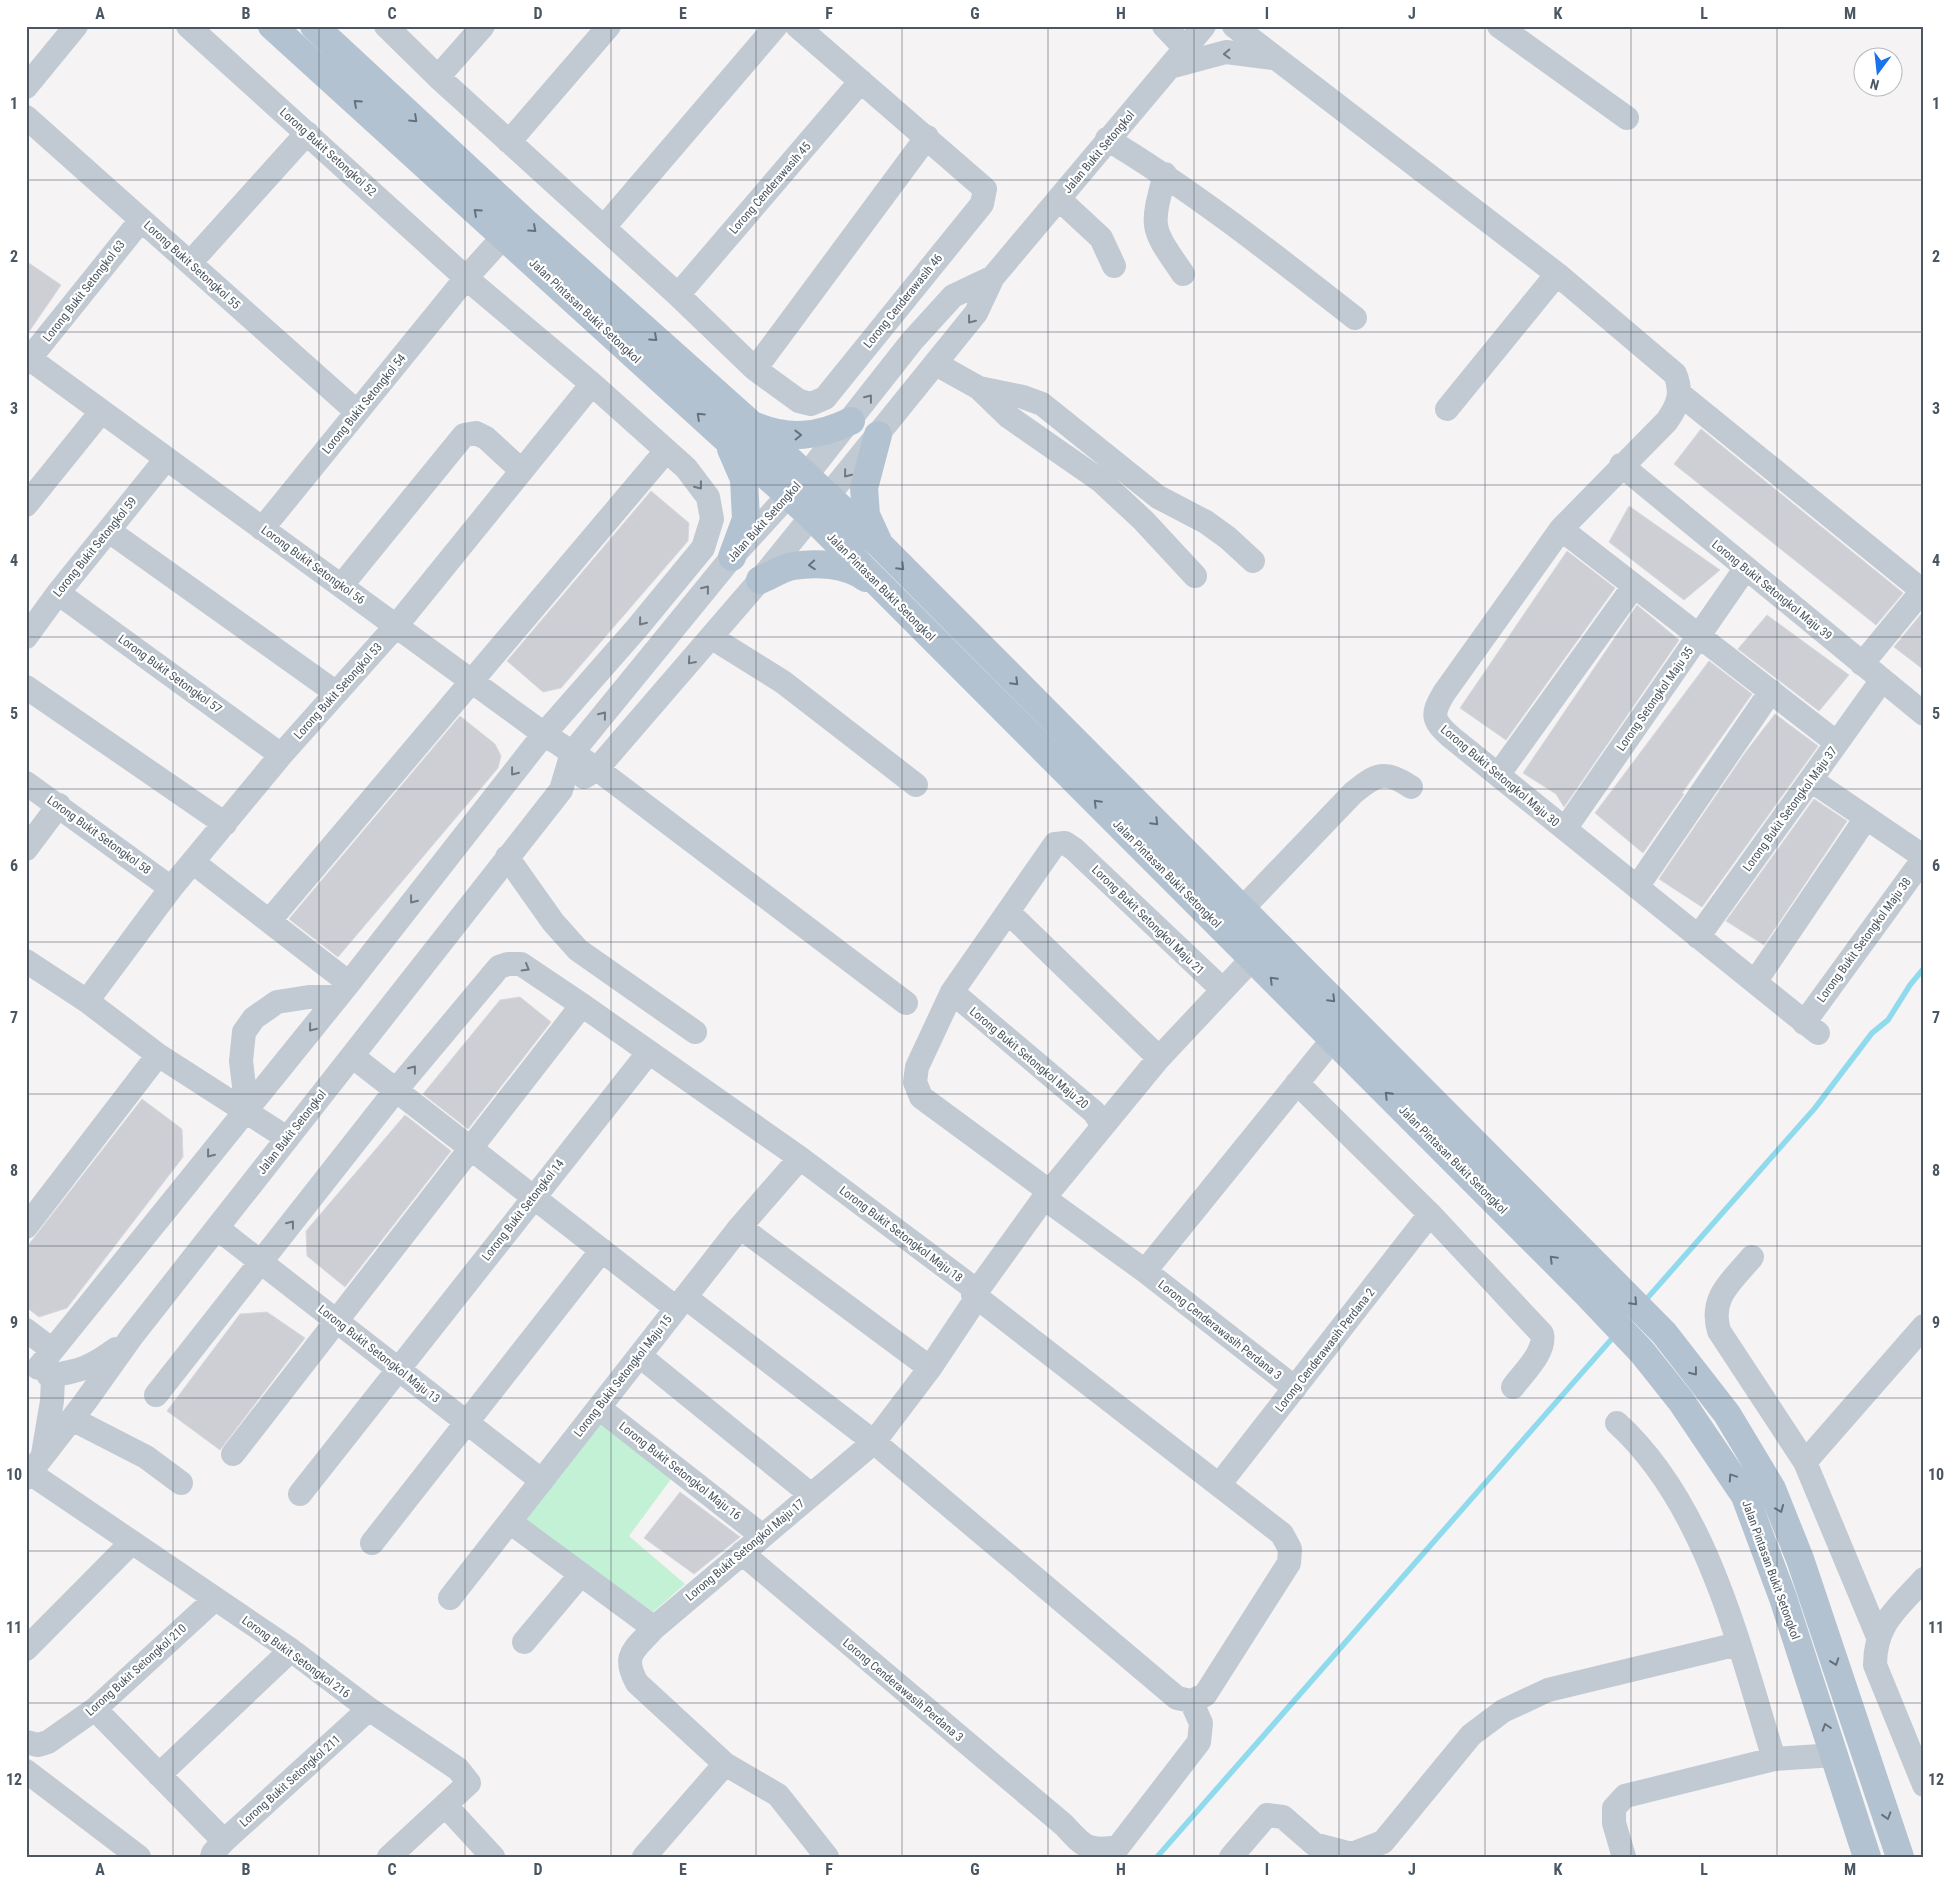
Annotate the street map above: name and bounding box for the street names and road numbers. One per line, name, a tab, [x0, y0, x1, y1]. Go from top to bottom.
street label: Lorong Bukit Setongkol 52	[277, 105, 379, 199]
street label: Jalan Bukit Setongkol	[1061, 108, 1137, 196]
street label: Lorong Cenderawasih 45	[726, 139, 814, 237]
street label: Lorong Bukit Setongkol 55	[141, 218, 243, 312]
street label: Lorong Bukit Setongkol 63	[40, 238, 128, 344]
street label: Lorong Cenderawasih 46	[861, 251, 945, 351]
street label: Jalan Pintasan Bukit Setongkol	[526, 256, 644, 366]
street label: Lorong Bukit Setongkol 54	[319, 351, 409, 457]
street label: Jalan Bukit Setongkol	[724, 479, 804, 565]
street label: Lorong Bukit Setongkol 59	[50, 494, 140, 600]
street label: Lorong Bukit Setongkol 56	[259, 523, 368, 607]
street label: Jalan Pintasan Bukit Setongkol	[824, 530, 938, 644]
street label: Lorong Bukit Setongkol Maju 39	[1709, 537, 1835, 643]
street label: Lorong Bukit Setongkol 57	[116, 632, 225, 716]
street label: Lorong Bukit Setongkol 53	[291, 640, 385, 742]
street label: Lorong Setongkol Maju 35	[1614, 644, 1696, 754]
street label: Lorong Bukit Setongkol Maju 30	[1438, 722, 1562, 830]
street label: Lorong Bukit Setongkol Maju 37	[1740, 744, 1840, 874]
street label: Lorong Bukit Setongkol 58	[45, 793, 154, 877]
street label: Jalan Pintasan Bukit Setongkol	[1110, 817, 1224, 931]
street label: Lorong Bukit Setongkol Maju 21	[1089, 863, 1207, 977]
street label: Lorong Bukit Setongkol Maju 38	[1814, 875, 1914, 1005]
street label: Lorong Bukit Setongkol Maju 20	[967, 1004, 1091, 1112]
street label: Jalan Bukit Setongkol	[255, 1087, 329, 1177]
street label: Jalan Pintasan Bukit Setongkol	[1396, 1103, 1510, 1217]
street label: Lorong Bukit Setongkol 14	[479, 1157, 567, 1263]
street label: Lorong Bukit Setongkol Maju 18	[837, 1183, 965, 1285]
street label: Lorong Cenderawasih Perdana 3	[1155, 1277, 1285, 1383]
street label: Lorong Cenderawasih Perdana 2	[1272, 1285, 1378, 1415]
street label: Lorong Bukit Setongkol Maju 13	[315, 1302, 443, 1406]
street label: Lorong Bukit Setongkol Maju 15	[571, 1312, 675, 1440]
street label: Lorong Bukit Setongkol Maju 16	[616, 1419, 744, 1523]
street label: Lorong Bukit Setongkol Maju 17	[683, 1496, 807, 1604]
street label: Jalan Pintasan Bukit Setongkol	[1739, 1499, 1803, 1641]
street label: Lorong Bukit Setongkol 216	[239, 1613, 353, 1701]
street label: Lorong Bukit Setongkol 210	[83, 1621, 189, 1719]
street label: Lorong Cenderawasih Perdana 3	[840, 1636, 966, 1745]
street label: Lorong Bukit Setongkol 211	[237, 1732, 343, 1830]

